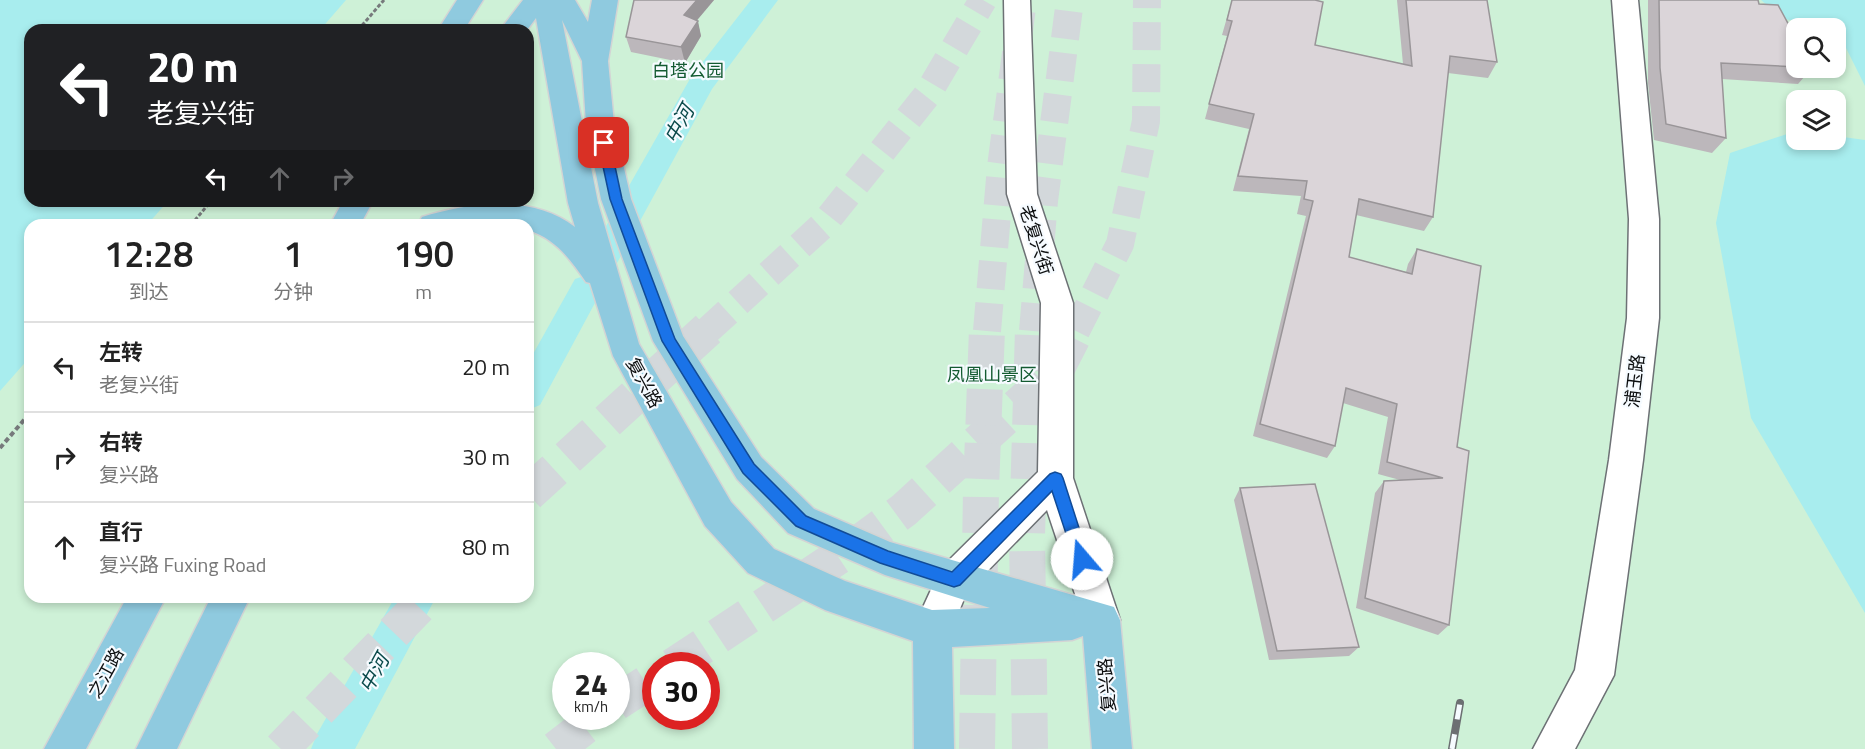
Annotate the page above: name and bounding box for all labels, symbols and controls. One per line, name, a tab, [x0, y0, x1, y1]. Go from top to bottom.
map controls	[1786, 18, 1846, 150]
button: search	[1786, 18, 1846, 78]
text: 20 m	[147, 34, 239, 98]
icon: left	[48, 48, 126, 126]
park label: 白塔公园	[652, 57, 724, 84]
button: layers	[1786, 90, 1846, 150]
text: 老复兴街	[147, 92, 255, 133]
water label: 中河	[655, 95, 704, 149]
pin	[578, 117, 629, 168]
icon: arrive	[587, 126, 620, 159]
icon: left	[200, 162, 233, 195]
icon: ahead	[263, 162, 296, 195]
icon: right	[326, 162, 359, 195]
street label: 老复兴街	[1013, 201, 1060, 278]
text: 12:28	[104, 226, 193, 281]
text: 1	[283, 226, 303, 281]
text: 190	[393, 226, 454, 281]
text: 到达	[129, 276, 169, 307]
text: 分钟	[273, 276, 313, 307]
text: m	[415, 276, 432, 307]
text: 左转	[99, 335, 143, 369]
text: 20 m	[462, 350, 510, 384]
icon: left	[48, 351, 81, 384]
street label: 浦玉路	[1618, 352, 1651, 409]
street label: 复兴路	[620, 353, 669, 413]
park label: 凤凰山景区	[947, 361, 1037, 388]
text: 老复兴街	[99, 369, 179, 400]
text: 右转	[99, 425, 143, 459]
text: 30 m	[462, 440, 510, 474]
icon: right	[48, 441, 81, 474]
text: 复兴路	[99, 459, 159, 490]
text: 直行	[99, 515, 143, 549]
position arrow	[1050, 527, 1114, 591]
text: 80 m	[462, 530, 510, 564]
icon: ahead	[48, 531, 81, 564]
text: 复兴路 Fuxing Road	[99, 549, 266, 580]
street label: 之江路	[81, 643, 130, 703]
water label: 中河	[350, 644, 399, 698]
speed limit sign: 30	[642, 652, 720, 730]
street label: 复兴路	[1091, 657, 1122, 713]
text: 24	[574, 661, 608, 707]
text: km/h	[574, 695, 608, 718]

